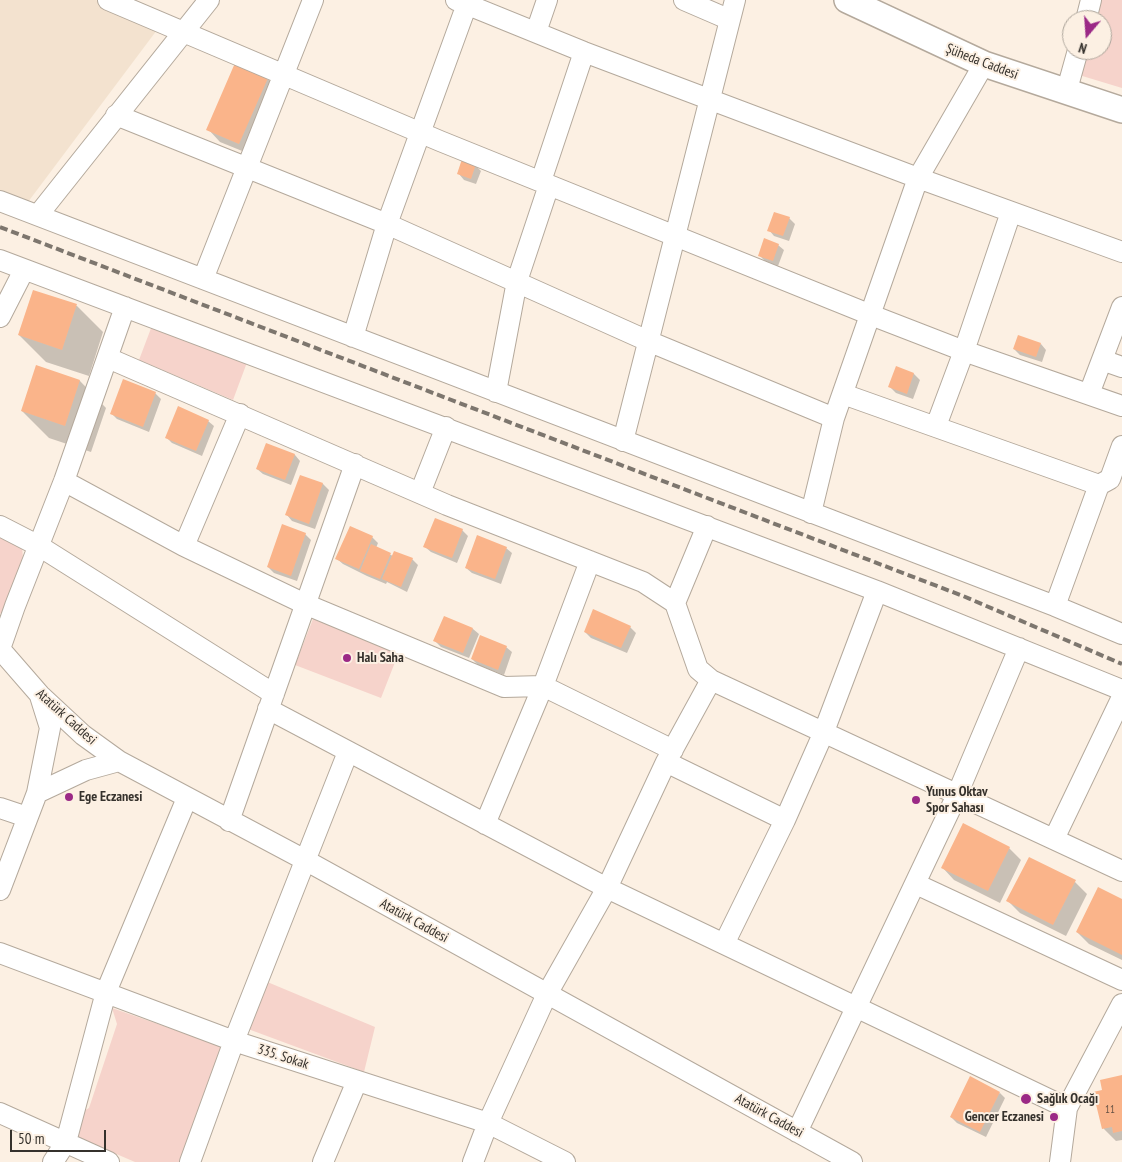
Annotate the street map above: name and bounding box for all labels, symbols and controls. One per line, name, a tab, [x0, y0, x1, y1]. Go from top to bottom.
north arrow	[1062, 10, 1112, 60]
text: N	[1076, 39, 1089, 58]
street label: Şüheda Caddesi	[943, 41, 1021, 83]
place label: Halı Saha	[357, 650, 404, 666]
marker: Halı Saha	[341, 652, 353, 664]
street label: Atatürk Caddesi	[32, 685, 100, 749]
place label: Yunus Oktav Spor Sahası	[926, 784, 988, 816]
place label: Ege Eczanesi	[79, 789, 142, 805]
marker: Ege Eczanesi	[63, 791, 75, 803]
marker: Yunus Oktav Spor Sahası	[910, 794, 922, 806]
street label: Atatürk Caddesi	[377, 895, 451, 947]
street label: 335. Sokak	[255, 1041, 311, 1073]
street label: Atatürk Caddesi	[732, 1090, 806, 1142]
place label: Sağlık Ocağı	[1037, 1091, 1098, 1107]
marker: Sağlık Ocağı	[1019, 1092, 1033, 1106]
house number: 11	[1105, 1103, 1115, 1117]
place label: Gencer Eczanesi	[965, 1109, 1044, 1125]
marker: Gencer Eczanesi	[1048, 1111, 1060, 1123]
scale bar	[12, 1120, 109, 1152]
text: 50 m	[18, 1129, 44, 1148]

